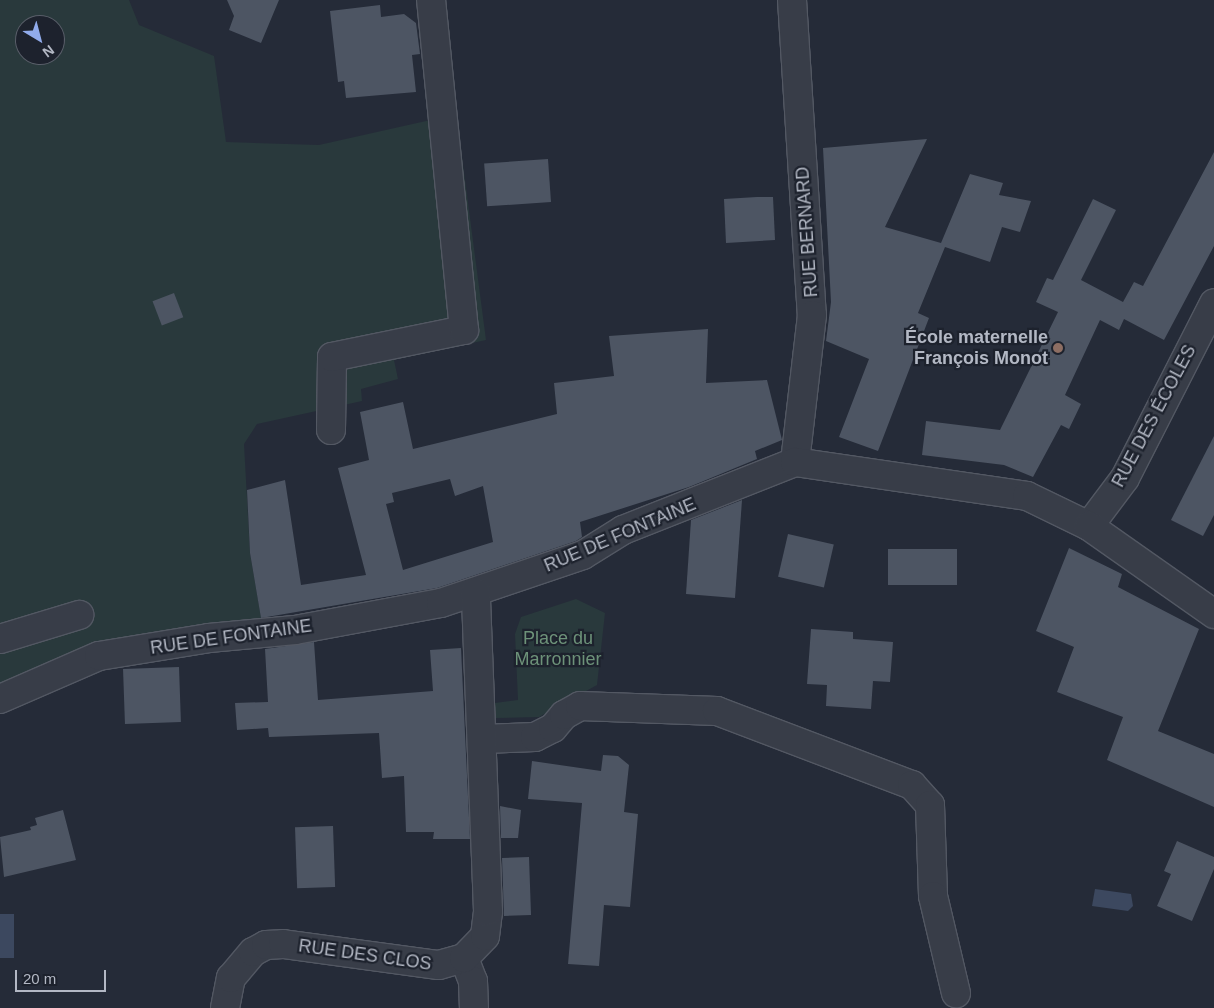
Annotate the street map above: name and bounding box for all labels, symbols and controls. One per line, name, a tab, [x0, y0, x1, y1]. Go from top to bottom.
north arrow	[15, 15, 65, 65]
text: N	[40, 42, 57, 61]
street label: RUE BERNARD	[792, 166, 822, 298]
place label: École maternelle François Monot	[905, 327, 1048, 369]
street label: RUE DES ÉCOLES	[1107, 341, 1201, 491]
marker: École maternelle François Monot	[1052, 342, 1064, 354]
street label: RUE DE FONTAINE	[541, 493, 699, 577]
street label: RUE DE FONTAINE	[149, 615, 313, 659]
park label: Place du Marronnier	[514, 628, 602, 670]
street label: RUE DES CLOS	[297, 935, 433, 975]
scale bar	[18, 960, 109, 992]
text: 20 m	[23, 970, 56, 987]

